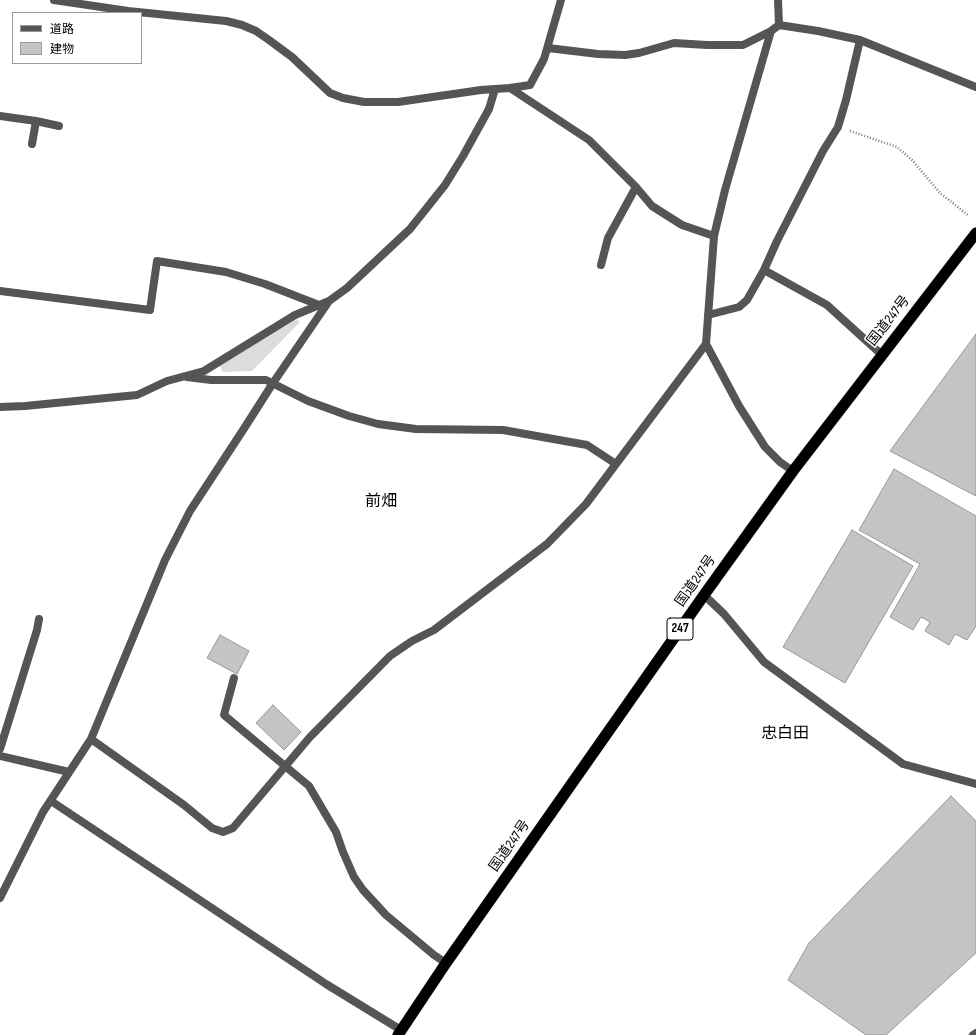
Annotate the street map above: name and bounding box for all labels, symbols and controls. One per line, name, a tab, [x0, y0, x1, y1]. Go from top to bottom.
legend	[12, 12, 142, 64]
text: 道路	[50, 22, 74, 37]
text: 建物	[50, 42, 74, 57]
street label: 国道247号	[864, 293, 914, 349]
district label: 前畑	[365, 492, 397, 512]
street label: 国道247号	[672, 552, 720, 610]
road number: 247	[667, 618, 693, 640]
district label: 忠白田	[761, 724, 809, 744]
street label: 国道247号	[486, 817, 534, 875]

